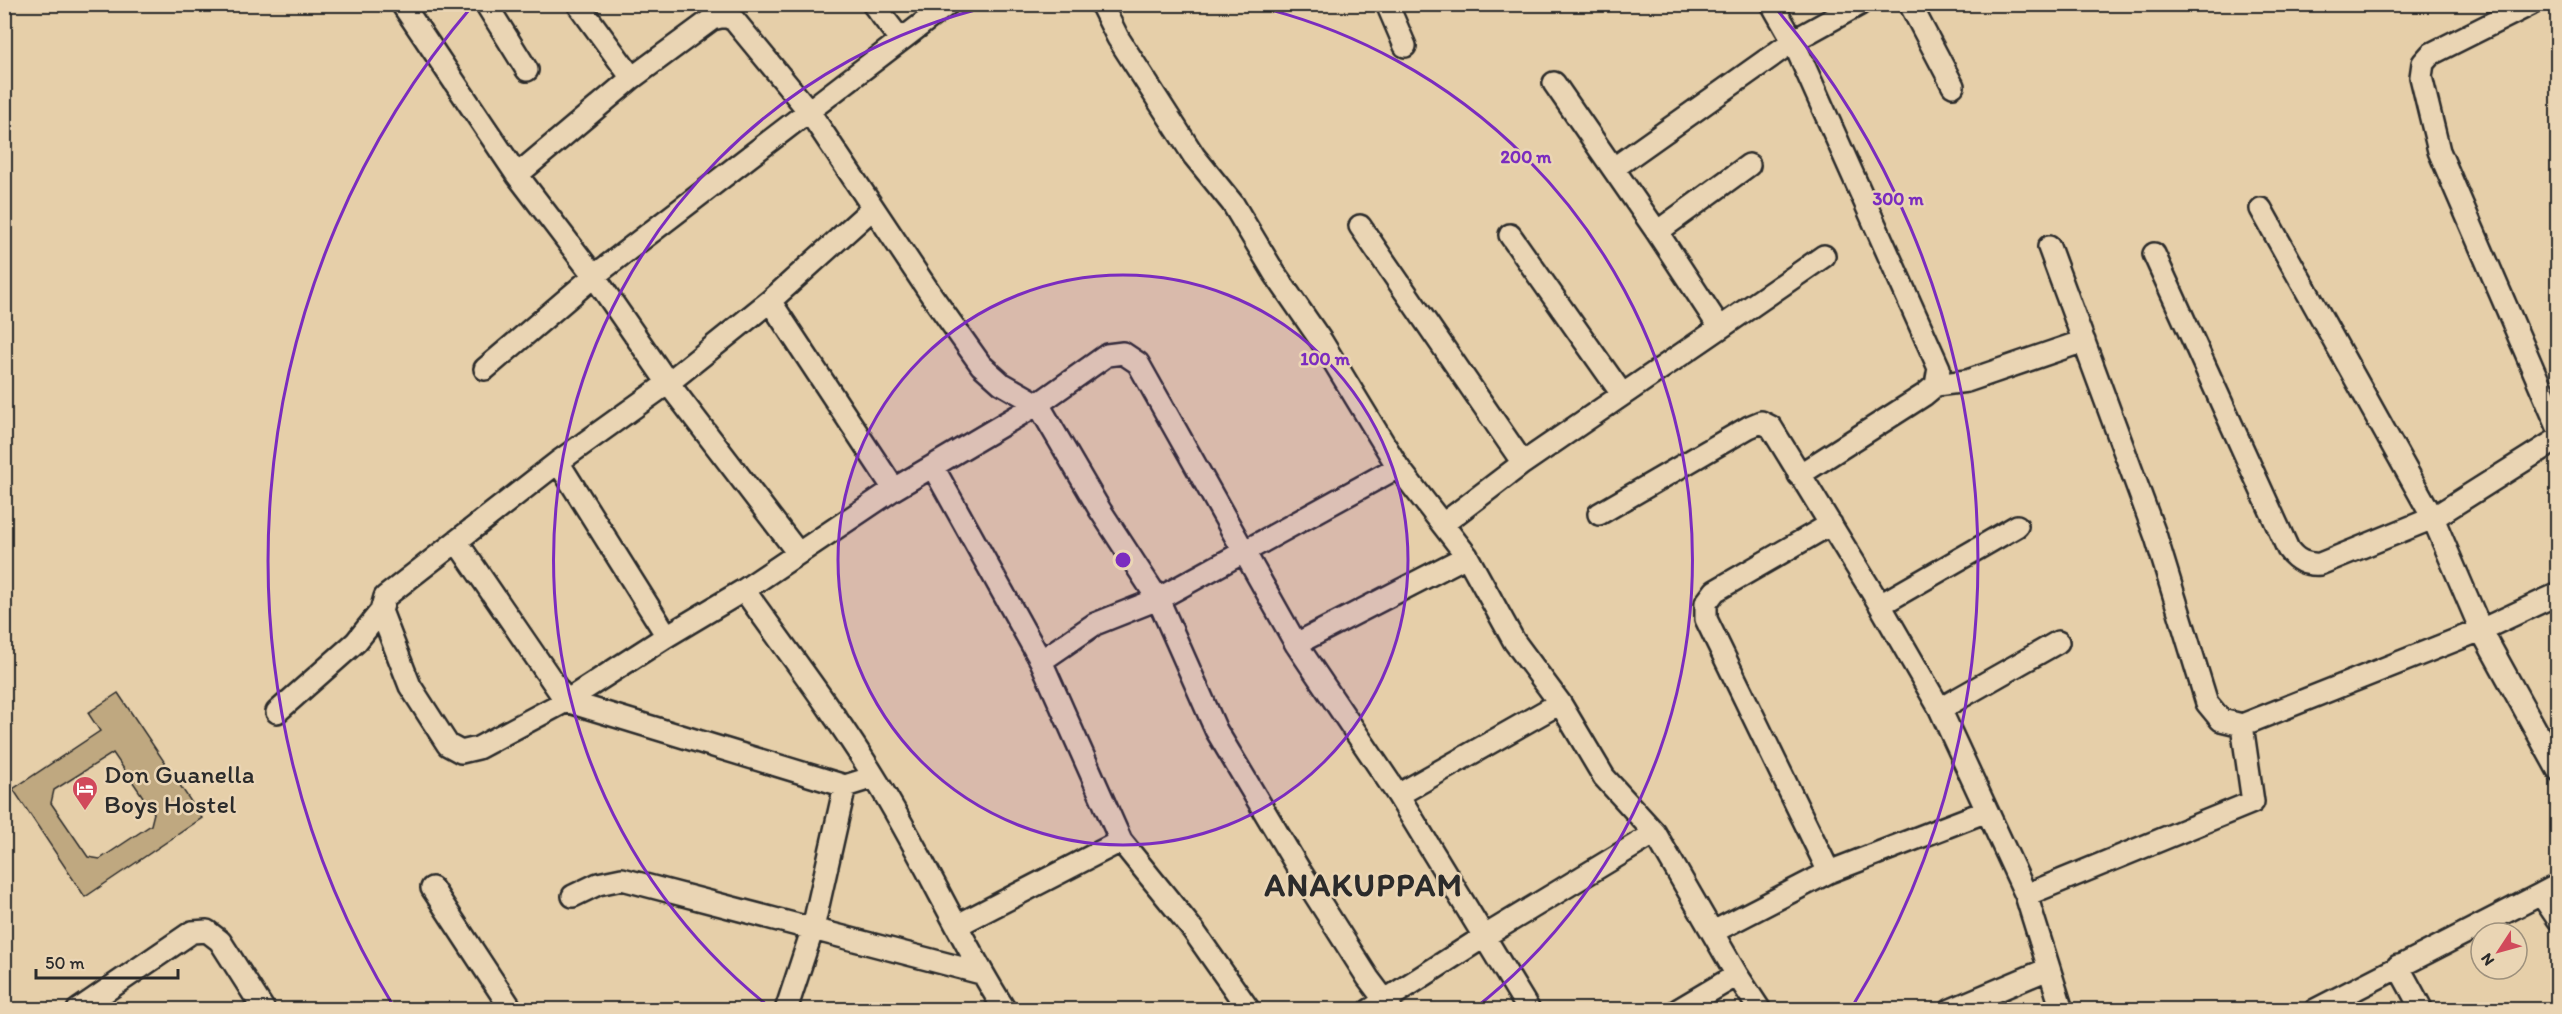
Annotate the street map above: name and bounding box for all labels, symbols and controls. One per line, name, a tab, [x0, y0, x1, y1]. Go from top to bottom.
text: 200 m	[1501, 146, 1552, 168]
text: 300 m	[1872, 188, 1924, 210]
text: 100 m	[1300, 348, 1351, 370]
centre of rings	[1113, 550, 1133, 570]
place label: Don Guanella Boys Hostel	[104, 758, 255, 820]
hotel icon: Don Guanella Boys Hostel	[70, 774, 100, 812]
district label: ANAKUPPAM	[1264, 866, 1463, 904]
north arrow	[2469, 921, 2529, 981]
scale bar	[36, 942, 178, 980]
text: N	[2476, 950, 2498, 969]
text: 50 m	[45, 952, 85, 974]

